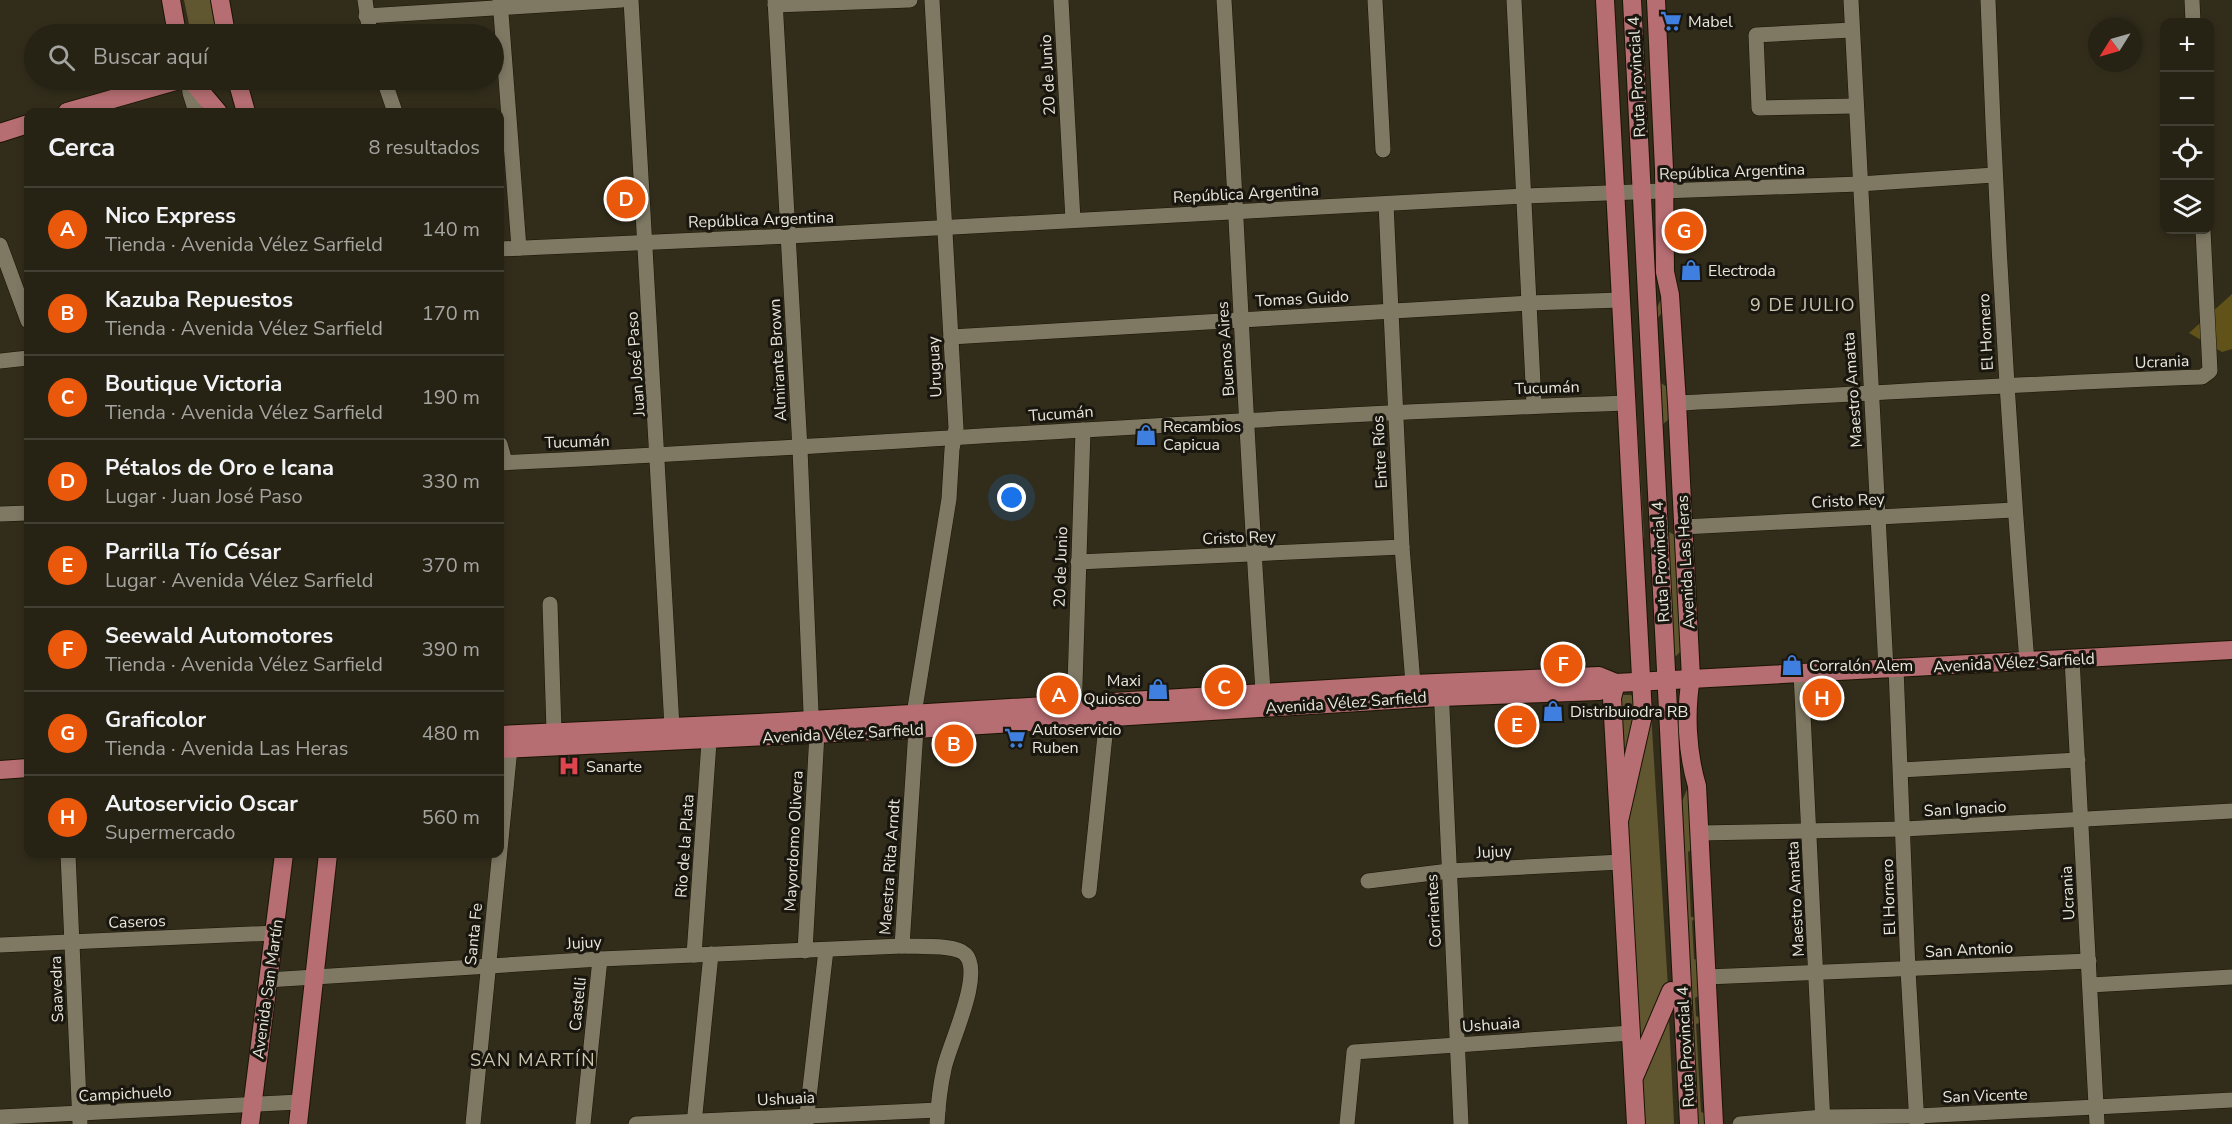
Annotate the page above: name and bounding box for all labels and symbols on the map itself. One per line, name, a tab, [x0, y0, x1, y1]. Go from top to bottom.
supermarket icon: Mabel	[1659, 9, 1683, 33]
place label: Mabel	[1688, 11, 1733, 33]
street label: Ruta Provincial 4	[1623, 15, 1651, 138]
north arrow	[2088, 18, 2142, 72]
street label: 20 de Junio	[1035, 34, 1061, 116]
street label: República Argentina	[1659, 158, 1805, 186]
pin: D	[606, 176, 646, 222]
street label: República Argentina	[1172, 179, 1320, 209]
street label: República Argentina	[688, 206, 834, 234]
pin: G	[1664, 208, 1704, 254]
shop icon: Electroda	[1679, 258, 1703, 282]
place label: Electroda	[1708, 260, 1776, 282]
street label: Tomas Guido	[1255, 286, 1350, 312]
district label: 9 DE JULIO	[1750, 293, 1856, 317]
street label: El Hornero	[1973, 293, 1999, 371]
street label: Almirante Brown	[764, 298, 792, 422]
street label: Buenos Aires	[1212, 301, 1240, 397]
street label: Juan José Paso	[621, 311, 651, 418]
street label: Maestro Amatta	[1838, 331, 1868, 448]
street label: Uruguay	[922, 335, 948, 398]
street label: Ucrania	[2134, 350, 2190, 374]
street label: Tucumán	[1514, 376, 1580, 400]
street label: Tucumán	[1028, 401, 1094, 427]
street label: Entre Ríos	[1367, 415, 1393, 489]
place label: Recambios Capicua	[1163, 416, 1241, 456]
shop icon: Recambios Capicua	[1134, 423, 1158, 447]
street label: Tucumán	[544, 430, 610, 454]
your location	[997, 483, 1026, 512]
street label: Cristo Rey	[1811, 488, 1886, 514]
street label: Avenida Las Heras	[1672, 494, 1700, 629]
street label: Ruta Provincial 4	[1647, 500, 1675, 623]
street label: 20 de Junio	[1049, 526, 1073, 608]
street label: Cristo Rey	[1202, 526, 1277, 550]
pin: F	[1544, 642, 1582, 686]
street label: Avenida Vélez Sarfield	[1933, 648, 2095, 678]
shop icon: Corralón Alem	[1780, 653, 1804, 677]
place label: Corralón Alem	[1809, 655, 1913, 677]
pin: C	[1204, 664, 1244, 710]
place label: Maxi Quiosco	[1083, 670, 1141, 710]
pin: A	[1040, 672, 1078, 718]
pin: H	[1802, 676, 1842, 720]
shop icon: Maxi Quiosco	[1146, 677, 1170, 701]
street label: Avenida Vélez Sarfield	[1265, 686, 1428, 720]
shop icon: Distribuiodra RB	[1541, 699, 1565, 723]
place label: Distribuiodra RB	[1570, 701, 1688, 723]
pin: E	[1498, 702, 1537, 748]
street label: Avenida Vélez Sarfield	[762, 719, 924, 749]
place label: Autoservicio Ruben	[1032, 719, 1122, 759]
pin: B	[934, 722, 974, 766]
supermarket icon: Autoservicio Ruben	[1003, 726, 1027, 750]
hospital icon: Sanarte	[557, 754, 581, 778]
place label: Sanarte	[586, 756, 642, 778]
street label: Mayordomo Olivera	[779, 770, 809, 912]
street label: Rio de la Plata	[670, 793, 700, 899]
street label: San Ignacio	[1923, 796, 2007, 822]
street label: Maestra Rita Arndt	[874, 798, 906, 936]
street label: Jujuy	[1475, 840, 1513, 864]
street label: Maestro Amatta	[1782, 841, 1810, 957]
street label: El Hornero	[1877, 858, 1901, 936]
street label: Ucrania	[2056, 865, 2080, 921]
street label: Corrientes	[1421, 874, 1447, 948]
street label: Santa Fe	[460, 902, 488, 966]
street label: Caseros	[108, 910, 166, 934]
street label: Avenida San Martín	[247, 918, 289, 1060]
street label: Jujuy	[565, 931, 603, 955]
street label: San Antonio	[1924, 937, 2014, 963]
street label: Saavedra	[45, 955, 69, 1023]
street label: Castelli	[564, 976, 592, 1032]
street label: Ruta Provincial 4	[1672, 985, 1700, 1108]
street label: Ushuaia	[1461, 1012, 1521, 1038]
district label: SAN MARTÍN	[470, 1048, 596, 1072]
street label: Campichuelo	[78, 1081, 172, 1107]
street label: San Vicente	[1942, 1084, 2028, 1108]
street label: Ushuaia	[756, 1086, 816, 1112]

